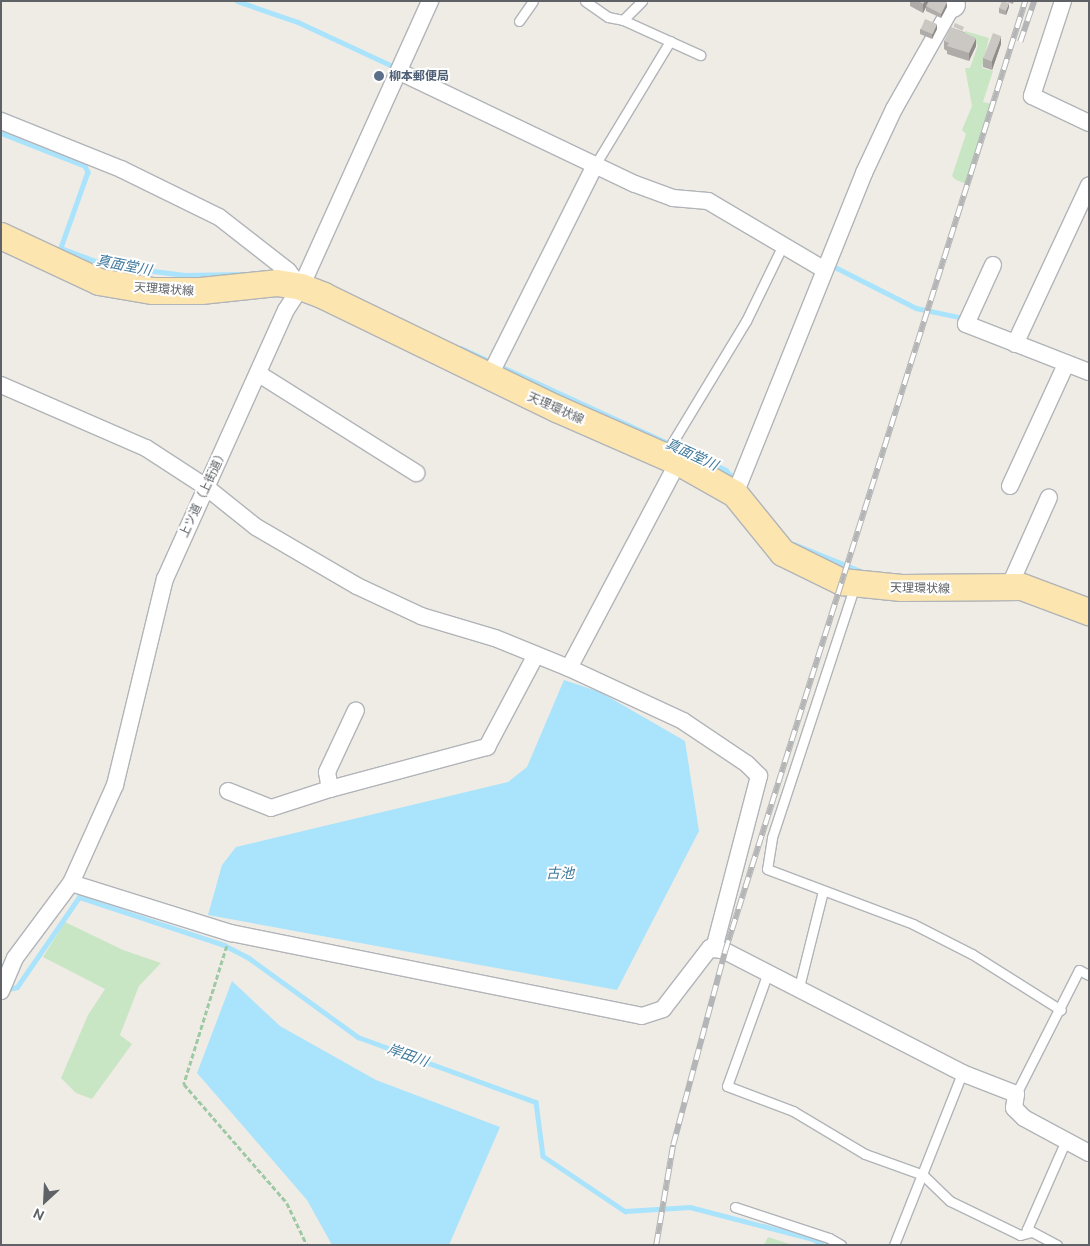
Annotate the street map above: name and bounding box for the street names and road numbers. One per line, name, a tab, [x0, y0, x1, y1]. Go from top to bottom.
street label: 天理環状線	[134, 280, 194, 298]
street label: 天理環状線	[526, 389, 586, 427]
street label: 上ツ道（上街道）	[176, 446, 230, 540]
street label: 天理環状線	[890, 580, 950, 596]

